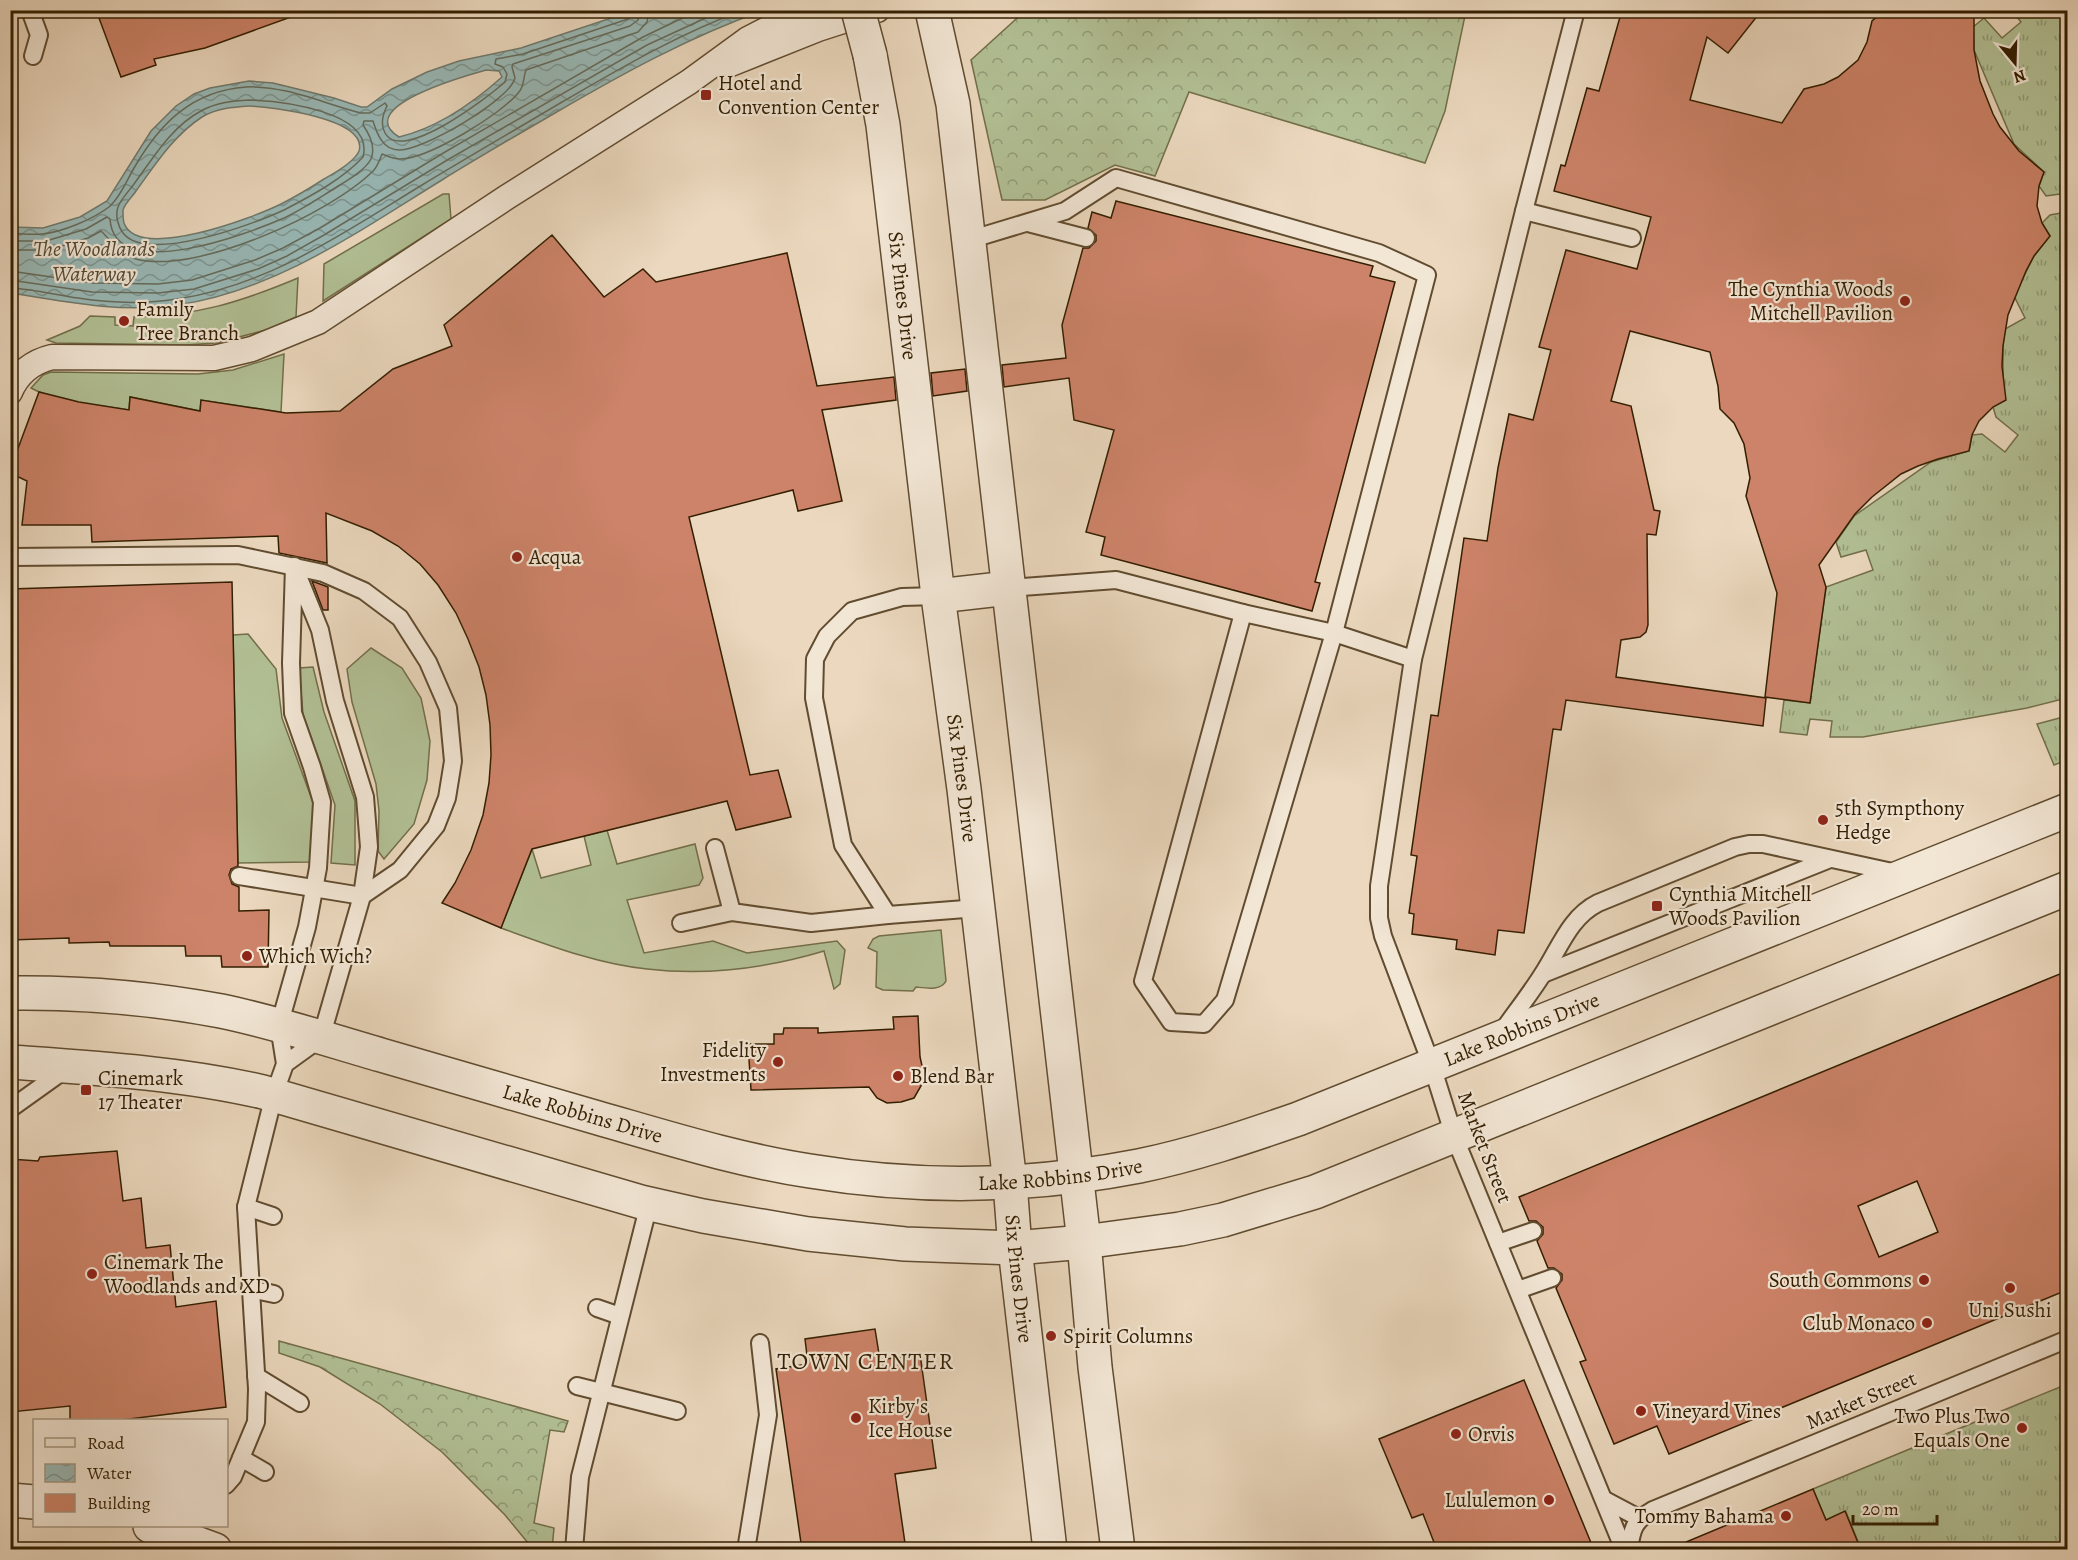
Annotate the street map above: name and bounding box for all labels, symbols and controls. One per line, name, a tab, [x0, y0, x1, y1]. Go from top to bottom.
north arrow	[1985, 33, 2045, 93]
text: N	[2010, 64, 2029, 89]
place label: Hotel and Convention Center	[718, 69, 879, 121]
marker: Hotel and Convention Center	[699, 88, 713, 102]
street label: Six Pines Drive	[882, 230, 924, 361]
water label: The Woodlands Waterway	[33, 234, 155, 289]
place label: The Cynthia Woods Mitchell Pavilion	[1728, 275, 1893, 327]
marker: The Cynthia Woods Mitchell Pavilion	[1898, 294, 1912, 308]
place label: Family Tree Branch	[136, 295, 239, 347]
marker: Family Tree Branch	[117, 314, 131, 328]
place label: Acqua	[528, 543, 582, 571]
marker: Acqua	[510, 550, 524, 564]
street label: Six Pines Drive	[940, 712, 984, 844]
place label: 5th Sympthony Hedge	[1835, 794, 1965, 846]
marker: 5th Sympthony Hedge	[1816, 813, 1830, 827]
place label: Cynthia Mitchell Woods Pavilion	[1668, 880, 1811, 932]
marker: Cynthia Mitchell Woods Pavilion	[1650, 899, 1664, 913]
place label: Which Wich?	[258, 942, 372, 970]
marker: Which Wich?	[240, 949, 254, 963]
street label: Lake Robbins Drive	[1439, 986, 1603, 1073]
place label: Fidelity Investments	[660, 1036, 767, 1088]
marker: Fidelity Investments	[771, 1055, 785, 1069]
place label: Blend Bar	[910, 1062, 994, 1090]
place label: Cinemark 17 Theater	[98, 1064, 184, 1116]
marker: Blend Bar	[891, 1069, 905, 1083]
street label: Lake Robbins Drive	[499, 1077, 666, 1150]
marker: Cinemark 17 Theater	[79, 1083, 93, 1097]
street label: Market Street	[1451, 1087, 1519, 1207]
street label: Lake Robbins Drive	[978, 1152, 1145, 1197]
street label: Six Pines Drive	[998, 1213, 1040, 1345]
place label: Cinemark The Woodlands and XD	[103, 1248, 270, 1300]
place label: South Commons	[1769, 1266, 1912, 1294]
marker: Cinemark The Woodlands and XD	[85, 1267, 99, 1281]
marker: South Commons	[1917, 1273, 1931, 1287]
marker: Uni Sushi	[2003, 1281, 2017, 1295]
place label: Uni Sushi	[1968, 1296, 2052, 1324]
place label: Club Monaco	[1802, 1309, 1915, 1337]
marker: Club Monaco	[1920, 1316, 1934, 1330]
place label: Spirit Columns	[1063, 1322, 1193, 1350]
marker: Spirit Columns	[1044, 1329, 1058, 1343]
district label: TOWN CENTER	[777, 1345, 955, 1377]
street label: Market Street	[1801, 1364, 1921, 1436]
place label: Kirby's Ice House	[868, 1392, 952, 1444]
place label: Vineyard Vines	[1652, 1397, 1781, 1425]
place label: Two Plus Two Equals One	[1895, 1402, 2010, 1454]
marker: Vineyard Vines	[1634, 1404, 1648, 1418]
marker: Kirby's Ice House	[849, 1411, 863, 1425]
legend	[33, 1419, 228, 1527]
place label: Orvis	[1468, 1420, 1515, 1448]
marker: Two Plus Two Equals One	[2015, 1421, 2029, 1435]
marker: Orvis	[1449, 1427, 1463, 1441]
text: Road	[87, 1431, 125, 1455]
text: Water	[86, 1461, 132, 1485]
place label: Lululemon	[1445, 1486, 1537, 1514]
scale bar	[1853, 1488, 1937, 1526]
text: Building	[87, 1491, 151, 1515]
marker: Lululemon	[1542, 1493, 1556, 1507]
text: 20 m	[1862, 1497, 1899, 1521]
place label: Tommy Bahama	[1635, 1502, 1774, 1530]
marker: Tommy Bahama	[1779, 1509, 1793, 1523]

